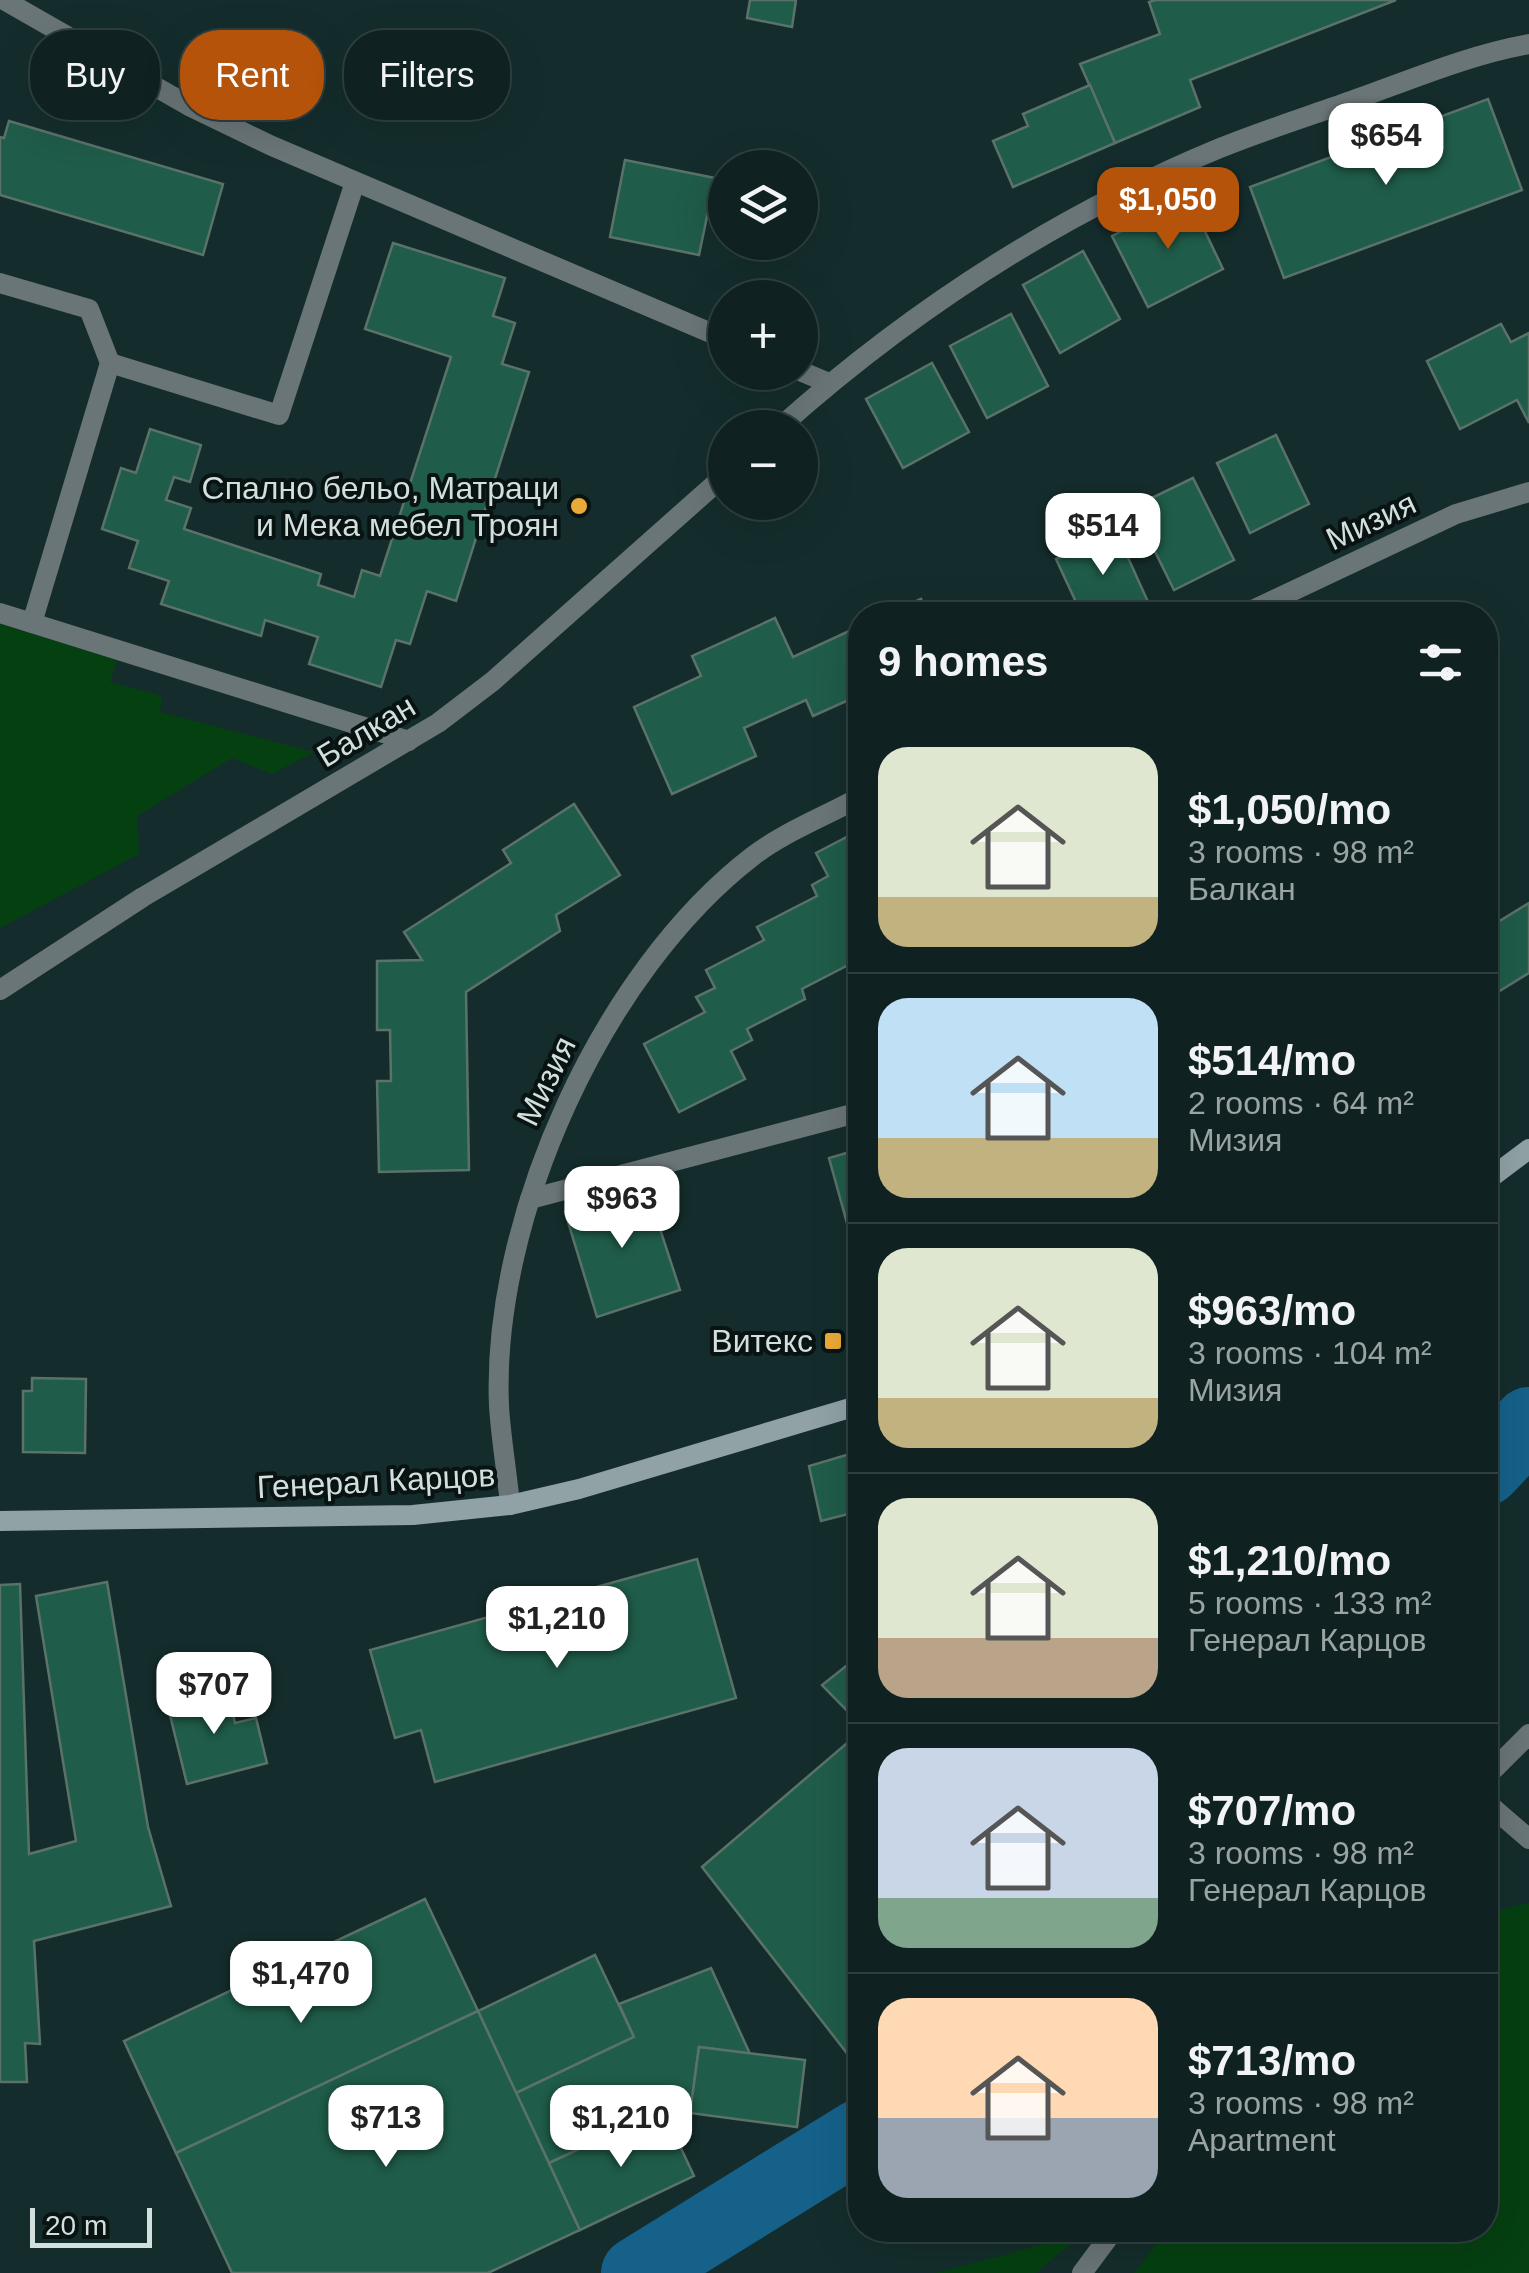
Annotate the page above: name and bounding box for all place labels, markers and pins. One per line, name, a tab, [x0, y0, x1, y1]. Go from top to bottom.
pin: $654	[1327, 103, 1445, 188]
pin: $1,050	[1087, 167, 1249, 252]
place label: Спално бельо, Матраци и Мека мебел Троян	[202, 470, 559, 543]
pin: $514	[1044, 493, 1162, 578]
marker: Спално бельо, Матраци и Мека мебел Троян	[568, 495, 590, 517]
pin: $963	[563, 1166, 681, 1251]
place label: Витекс	[711, 1323, 813, 1359]
marker: Витекс	[822, 1330, 844, 1352]
pin: $1,210	[476, 1586, 638, 1671]
pin: $707	[155, 1652, 273, 1737]
pin: $1,470	[220, 1941, 382, 2026]
pin: $713	[327, 2085, 445, 2170]
pin: $1,210	[540, 2085, 702, 2170]

